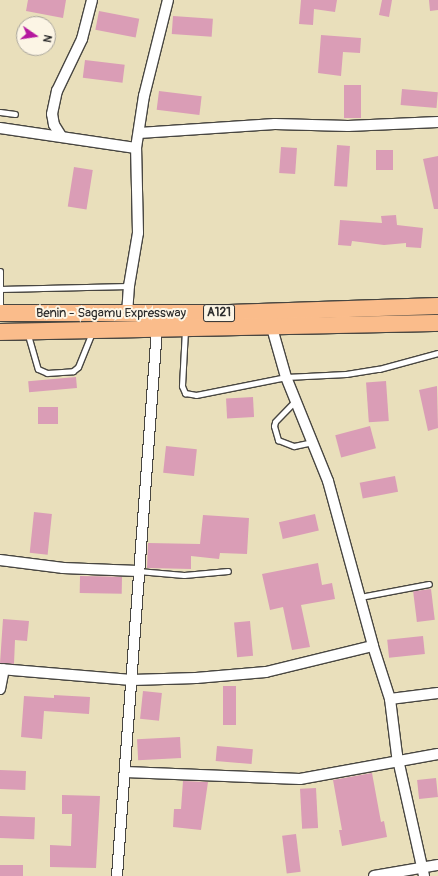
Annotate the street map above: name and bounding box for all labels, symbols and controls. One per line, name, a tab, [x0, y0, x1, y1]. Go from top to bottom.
north arrow	[16, 16, 56, 56]
text: N	[40, 34, 54, 44]
road number: A121	[203, 303, 235, 323]
street label: Benin - Sagamu Expressway	[36, 305, 186, 321]

